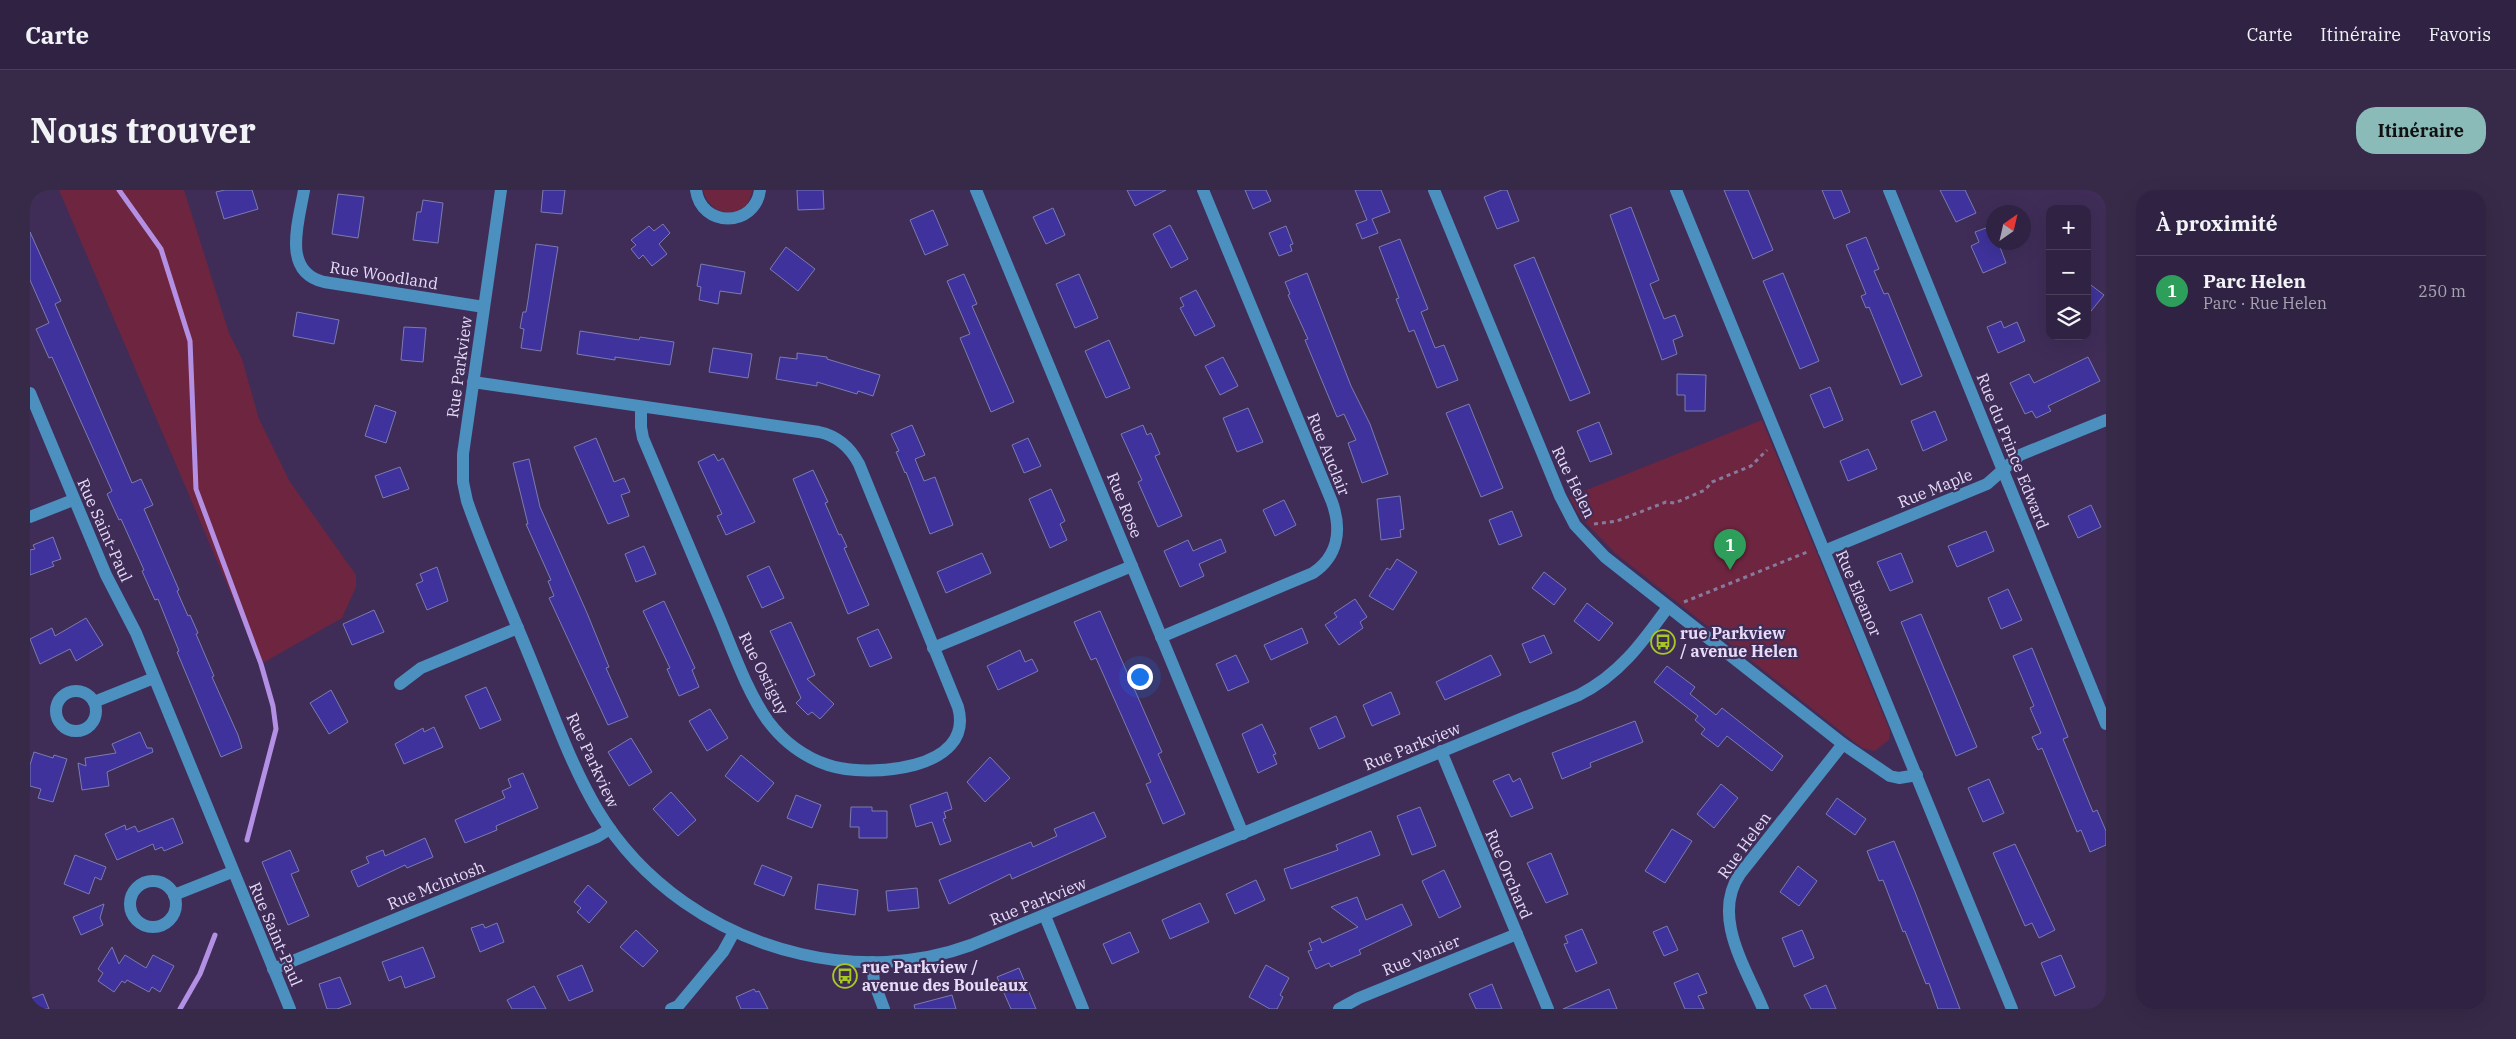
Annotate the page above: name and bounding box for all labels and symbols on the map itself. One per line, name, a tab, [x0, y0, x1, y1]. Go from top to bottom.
north arrow	[1986, 205, 2031, 250]
street label: Rue Woodland	[328, 257, 440, 293]
street label: Rue Parkview	[442, 314, 476, 419]
street label: Rue du Prince Edward	[1973, 370, 2054, 532]
street label: Rue Auclair	[1303, 410, 1355, 498]
street label: Rue Helen	[1548, 443, 1600, 521]
street label: Rue Maple	[1895, 464, 1975, 512]
street label: Rue Rose	[1103, 469, 1147, 541]
street label: Rue Saint-Paul	[73, 475, 137, 585]
pin: 1	[1714, 529, 1746, 570]
street label: Rue Eleanor	[1832, 547, 1886, 639]
place label: rue Parkview / avenue Helen	[1680, 623, 1798, 661]
street label: Rue Ostiguy	[735, 628, 794, 718]
bus stop icon: rue Parkview / avenue Helen	[1650, 629, 1676, 655]
your location	[1127, 664, 1153, 690]
street label: Rue Parkview	[562, 709, 624, 811]
street label: Rue Parkview	[1361, 717, 1464, 774]
street label: Rue Helen	[1713, 808, 1775, 882]
street label: Rue Orchard	[1481, 826, 1537, 922]
street label: Rue McIntosh	[384, 856, 488, 914]
street label: Rue Parkview	[987, 872, 1090, 929]
street label: Rue Saint-Paul	[245, 879, 307, 989]
street label: Rue Vanier	[1379, 930, 1463, 980]
place label: rue Parkview / avenue des Bouleaux	[862, 957, 1028, 995]
bus stop icon: rue Parkview / avenue des Bouleaux	[832, 963, 858, 989]

